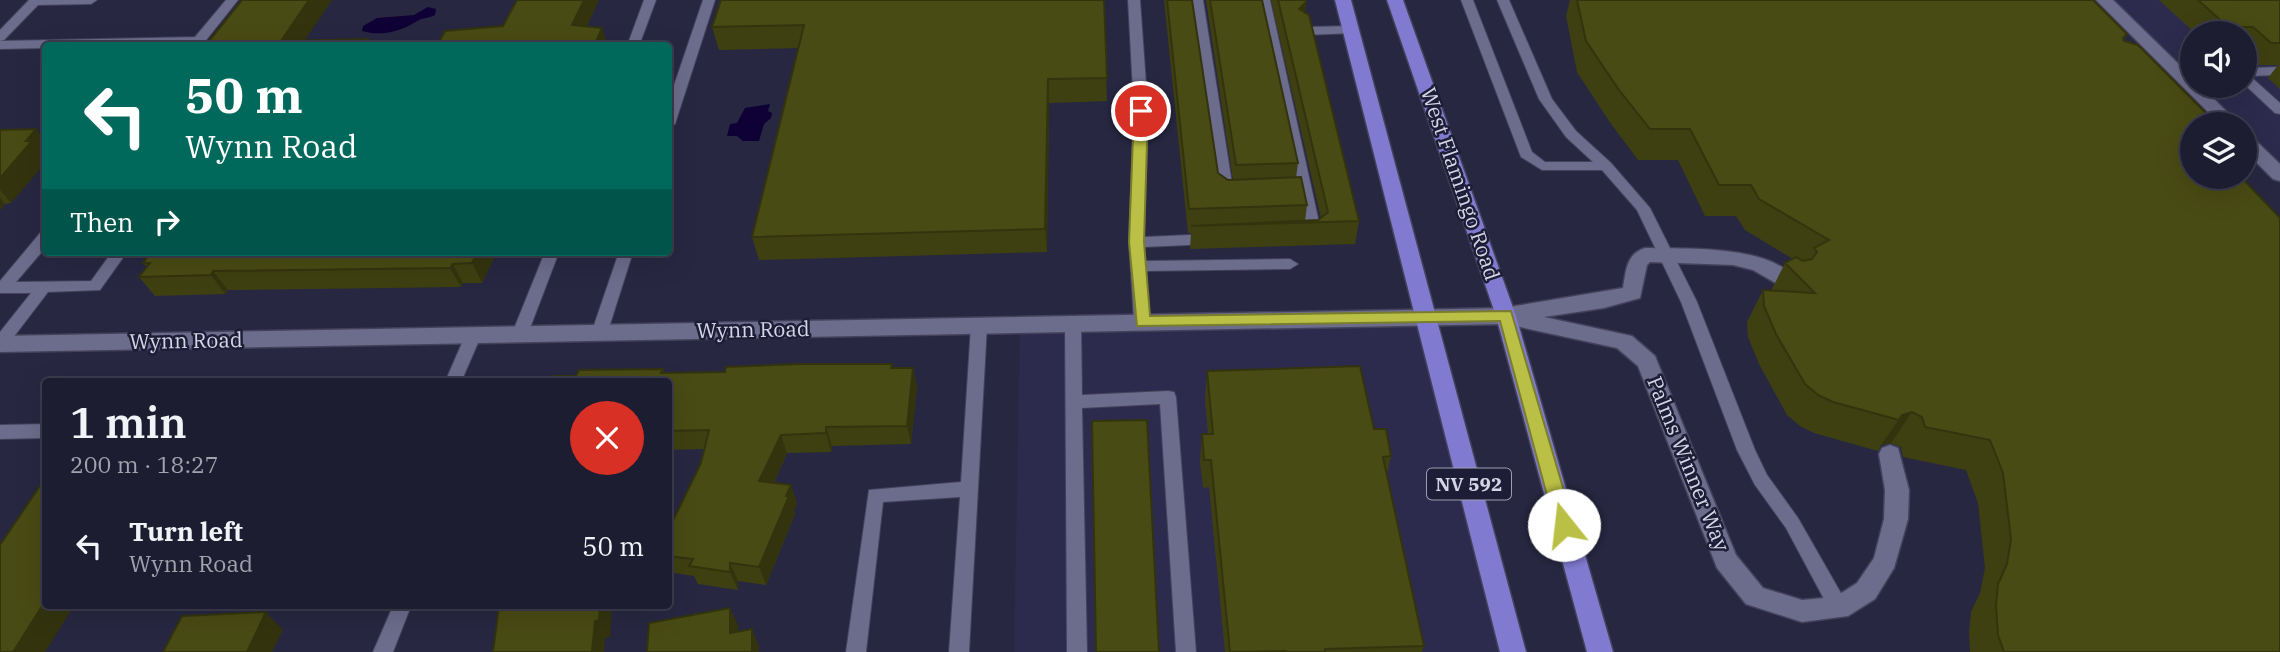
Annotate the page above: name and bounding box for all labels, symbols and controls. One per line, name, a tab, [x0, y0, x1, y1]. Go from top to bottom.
map controls	[2180, 21, 2257, 189]
button: sound	[2180, 21, 2257, 98]
text: 50 m	[185, 63, 303, 126]
icon: left	[70, 70, 161, 161]
pin	[1111, 81, 1171, 141]
street label: West Flamingo Road	[1415, 84, 1507, 284]
icon: arrive	[1122, 92, 1160, 130]
button: layers	[2180, 112, 2257, 189]
text: Wynn Road	[185, 125, 358, 167]
icon: right	[148, 203, 186, 241]
text: Then	[70, 205, 134, 239]
street label: Wynn Road	[696, 314, 810, 344]
street label: Wynn Road	[129, 325, 243, 355]
street label: Palms Winner Way	[1641, 372, 1737, 556]
text: 1 min	[70, 395, 187, 450]
button: close	[570, 401, 644, 475]
text: 200 m · 18:27	[70, 449, 219, 479]
road number: NV 592	[1427, 468, 1511, 499]
position arrow	[1527, 488, 1601, 562]
text: Turn left	[129, 514, 243, 548]
icon: left	[70, 527, 108, 565]
text: 50 m	[582, 529, 644, 563]
text: Wynn Road	[129, 548, 253, 578]

